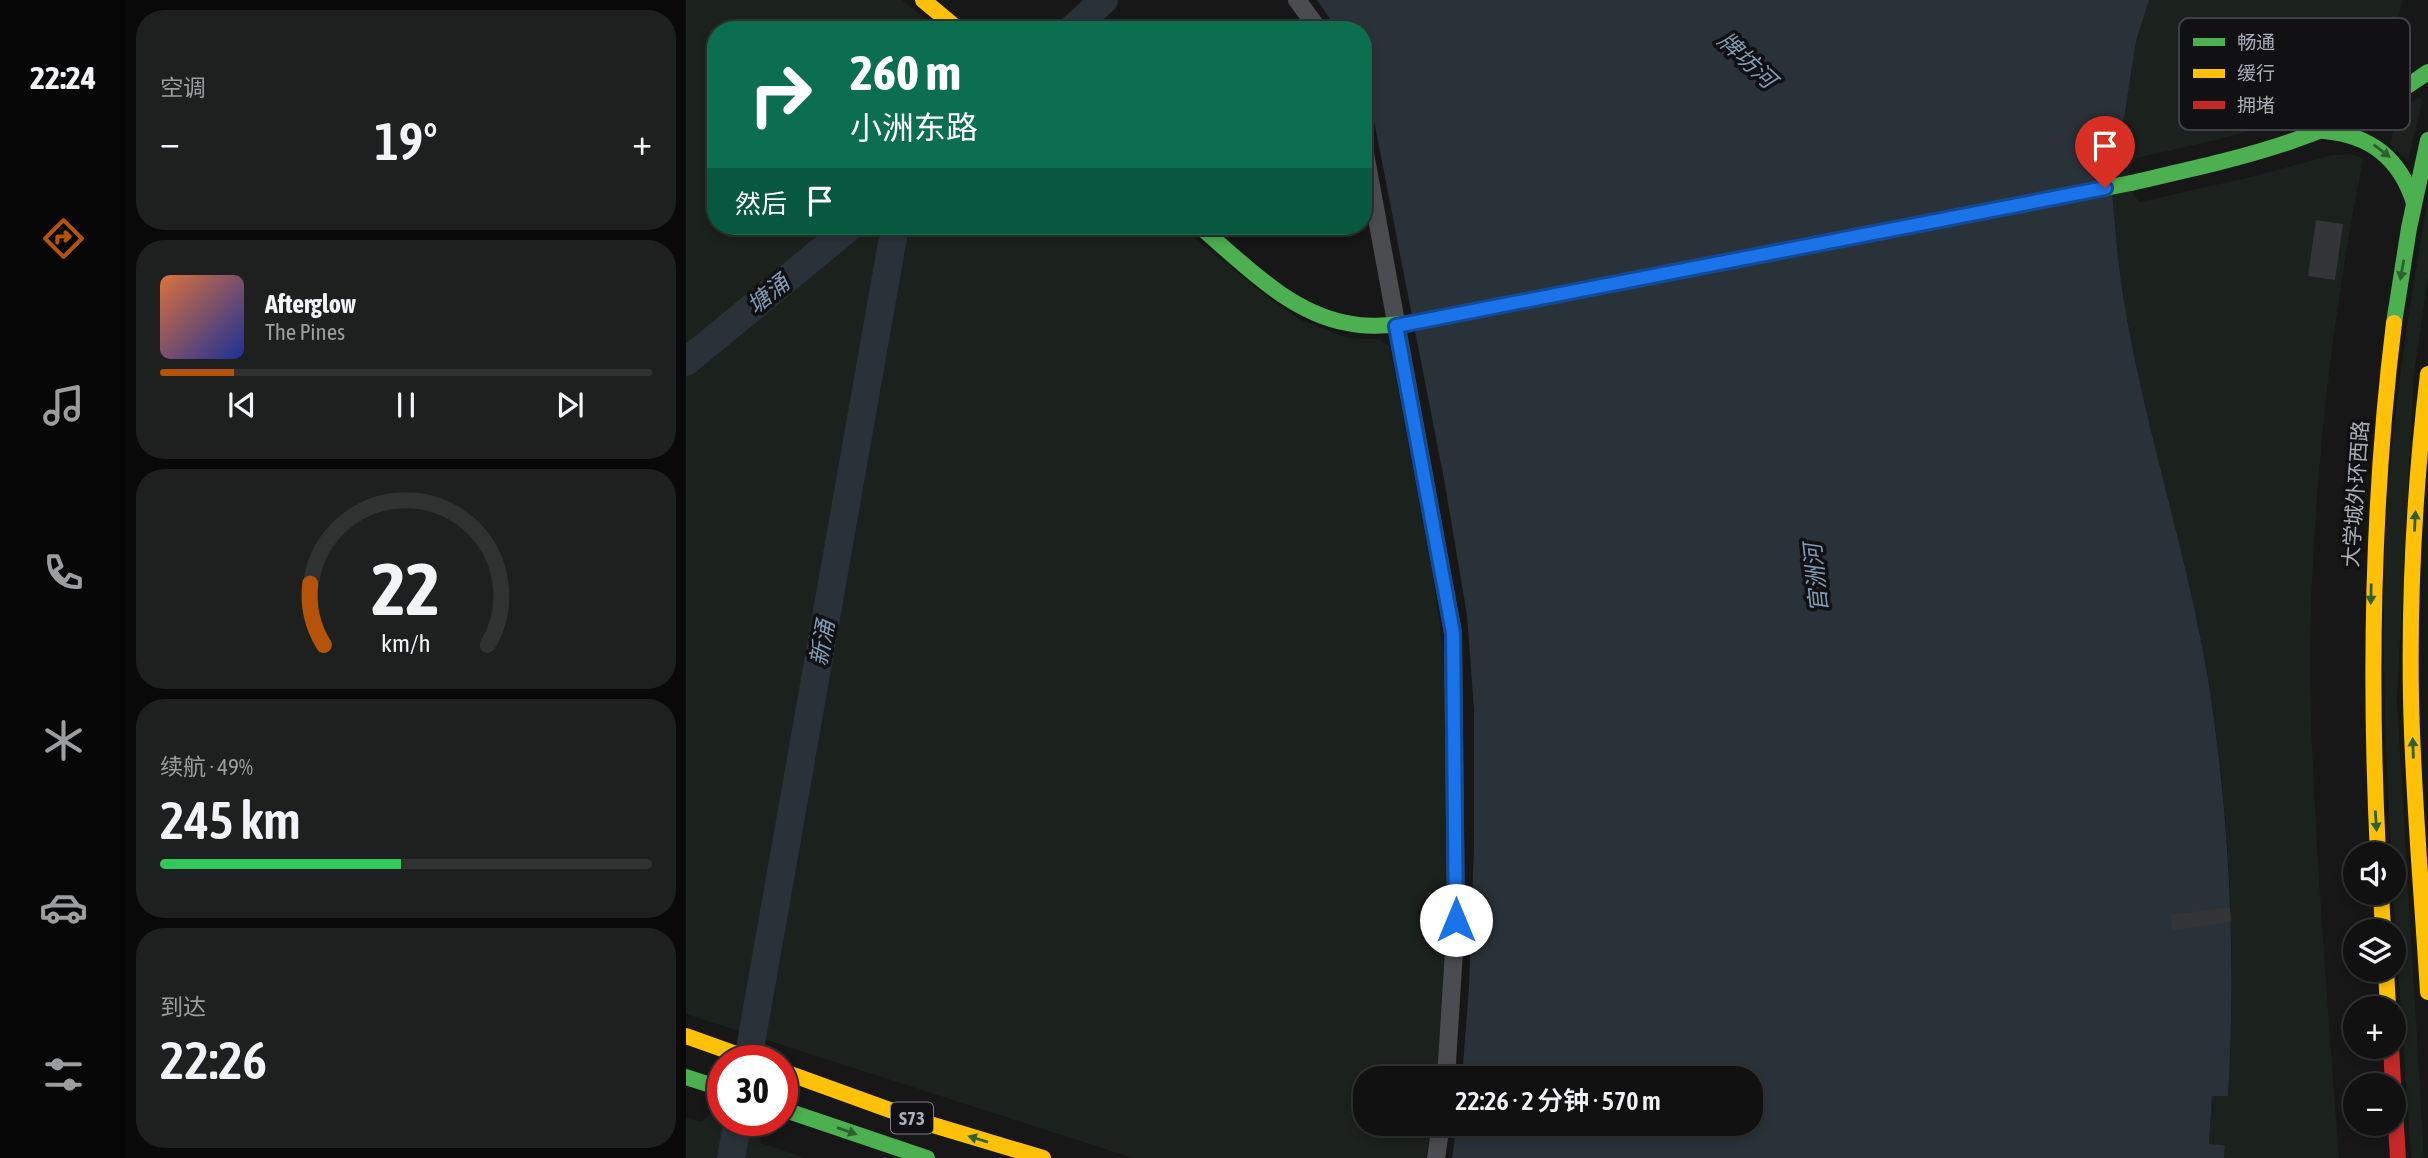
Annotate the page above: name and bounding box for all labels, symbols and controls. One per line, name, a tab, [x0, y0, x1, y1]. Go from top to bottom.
legend	[2179, 18, 2410, 130]
water label: 牌坊河	[1713, 27, 1784, 96]
text: 畅通	[2237, 31, 2275, 53]
text: 260 m	[850, 44, 961, 100]
icon: right	[735, 49, 826, 140]
text: 22:24	[30, 59, 96, 96]
text: 缓行	[2237, 62, 2275, 84]
text: 空调	[160, 75, 206, 101]
text: 拥堵	[2237, 94, 2275, 116]
text: 小洲东路	[850, 109, 978, 146]
text: 19°	[374, 111, 438, 171]
pin	[2075, 116, 2135, 188]
text: −	[160, 120, 180, 163]
text: +	[632, 120, 652, 163]
icon: arrive	[2086, 127, 2124, 165]
one-way arrow	[2372, 143, 2390, 158]
icon: arrive	[801, 182, 839, 220]
text: 然后	[735, 189, 787, 219]
icon: directions	[39, 214, 88, 263]
one-way arrow	[2396, 259, 2407, 281]
water label: 塘涌	[742, 268, 796, 319]
text: Afterglow	[265, 289, 356, 319]
text: The Pines	[265, 319, 345, 345]
icon: music	[39, 381, 88, 430]
icon: previous	[223, 386, 261, 424]
icon: pause	[387, 386, 425, 424]
icon: next	[551, 386, 589, 424]
street label: 大学城外环西路	[2338, 420, 2372, 568]
one-way arrow	[2410, 509, 2421, 531]
water label: 官洲河	[1799, 538, 1833, 614]
text: 22	[372, 547, 440, 630]
icon: phone	[39, 548, 88, 597]
one-way arrow	[2365, 583, 2377, 605]
water label: 新涌	[805, 615, 839, 668]
text: km/h	[381, 629, 431, 657]
icon: climate	[39, 716, 88, 765]
one-way arrow	[2407, 737, 2418, 759]
text: 续航 · 49%	[160, 754, 253, 780]
text: 245 km	[160, 790, 301, 850]
one-way arrow	[2371, 810, 2382, 832]
map controls	[2343, 842, 2406, 1136]
button: sound	[2343, 842, 2406, 905]
icon: car	[39, 883, 88, 932]
position arrow	[1419, 883, 1493, 957]
button: layers	[2343, 919, 2406, 982]
text: 到达	[160, 994, 206, 1020]
button: +	[2343, 996, 2406, 1059]
text: 22:26	[160, 1030, 267, 1090]
speed limit sign: 30	[707, 1045, 798, 1136]
icon: filters	[39, 1050, 88, 1099]
button: −	[2343, 1073, 2406, 1136]
text: 22:26 · 2 分钟 · 570 m	[1455, 1086, 1661, 1116]
road number: S73	[891, 1102, 933, 1134]
one-way arrow	[837, 1126, 858, 1137]
one-way arrow	[967, 1133, 988, 1143]

